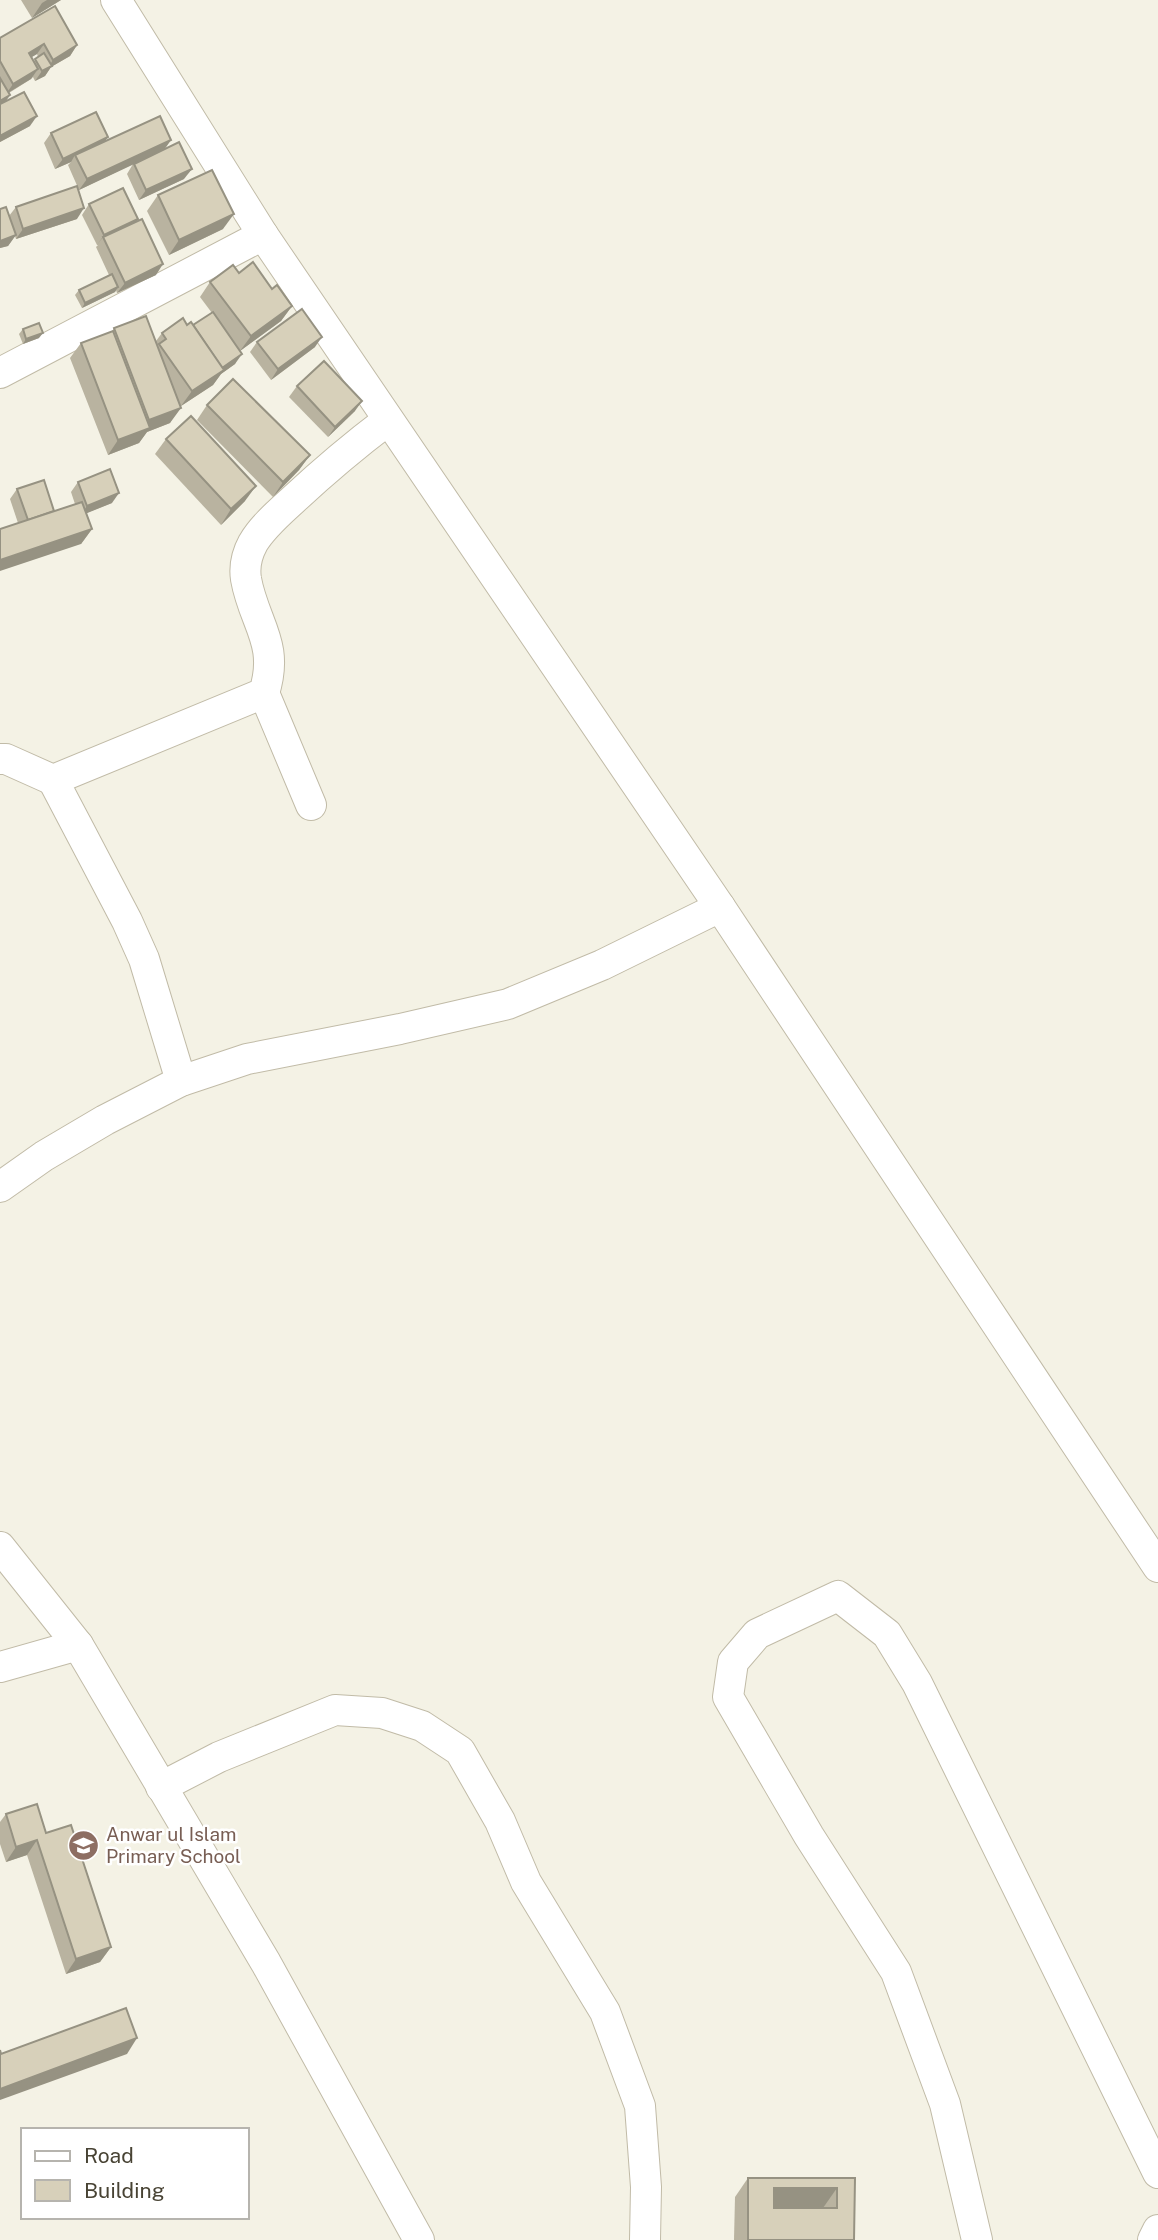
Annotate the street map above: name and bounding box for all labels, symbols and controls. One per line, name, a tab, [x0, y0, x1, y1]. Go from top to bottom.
place label: Anwar ul Islam Primary School	[106, 1823, 241, 1867]
school or university icon: Anwar ul Islam Primary School	[66, 1828, 100, 1862]
legend	[21, 2128, 248, 2219]
text: Road	[84, 2143, 134, 2168]
text: Building	[84, 2178, 165, 2203]

